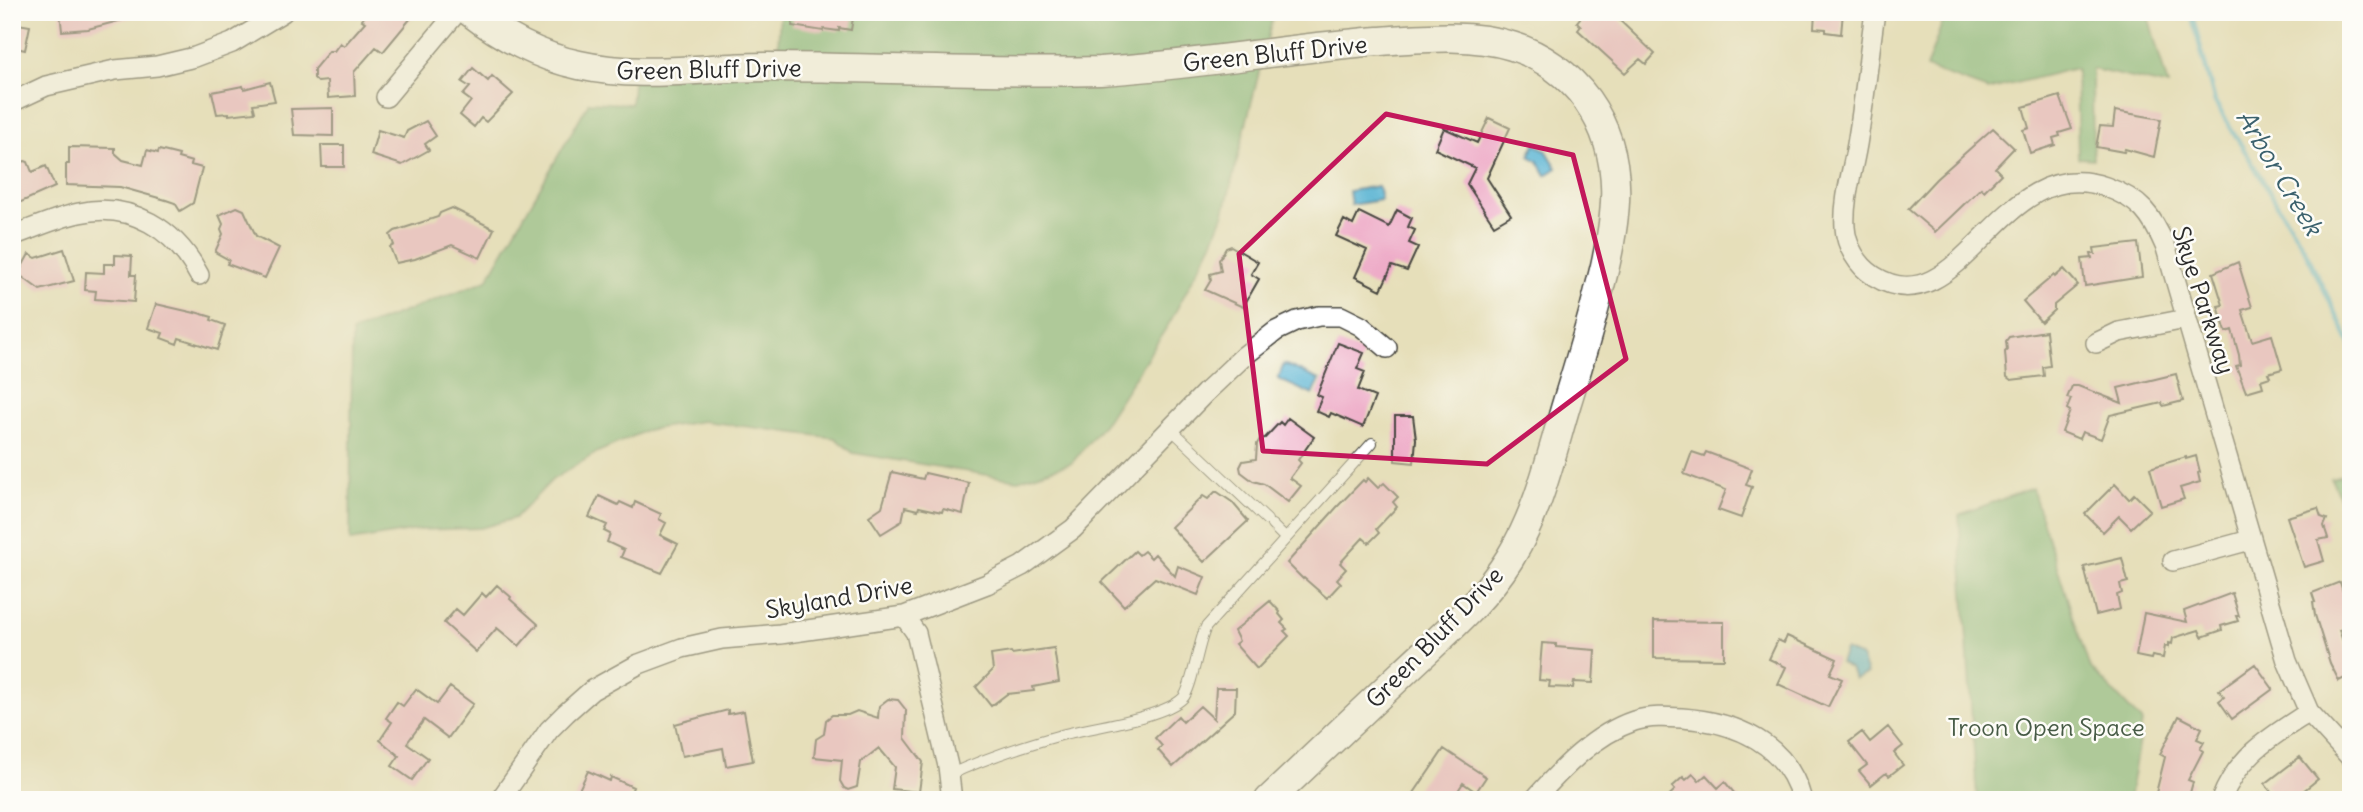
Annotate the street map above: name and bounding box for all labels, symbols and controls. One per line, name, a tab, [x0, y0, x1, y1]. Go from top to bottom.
street label: Green Bluff Drive	[1181, 28, 1369, 78]
street label: Green Bluff Drive	[616, 52, 802, 86]
water label: Arbor Creek	[2230, 103, 2331, 242]
street label: Skye Parkway	[2166, 222, 2242, 378]
street label: Green Bluff Drive	[1359, 560, 1509, 714]
street label: Skyland Drive	[763, 569, 915, 625]
park label: Troon Open Space	[1947, 712, 2145, 742]

